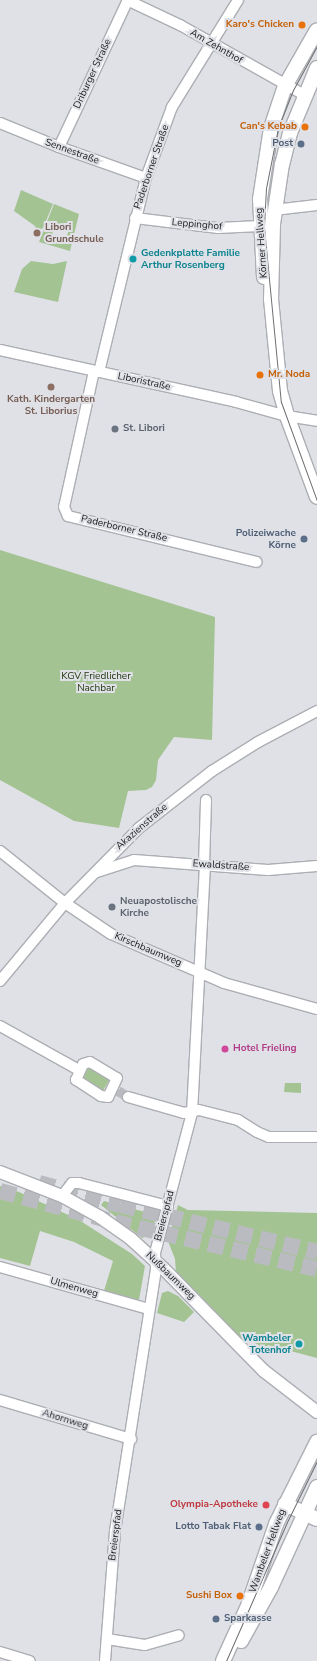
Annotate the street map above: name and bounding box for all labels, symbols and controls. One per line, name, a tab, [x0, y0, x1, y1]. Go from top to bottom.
place label: Karo's Chicken	[226, 19, 294, 31]
marker: Karo's Chicken	[297, 20, 307, 30]
street label: Am Zehnthof	[188, 27, 244, 67]
street label: Driburger Straße	[72, 37, 114, 111]
place label: Can's Kebab	[240, 121, 297, 133]
marker: Can's Kebab	[300, 122, 310, 132]
street label: Paderborner Straße	[132, 123, 172, 211]
street label: Sennestraße	[43, 137, 101, 167]
place label: Post	[272, 138, 293, 150]
marker: Post	[296, 139, 306, 149]
street label: Körner Hellweg	[254, 207, 270, 279]
street label: Leppinghof	[171, 217, 223, 233]
place label: Libori Grundschule	[45, 221, 104, 244]
marker: Libori Grundschule	[32, 228, 42, 238]
place label: Gedenkplatte Familie Arthur Rosenberg	[141, 247, 240, 270]
marker: Gedenkplatte Familie Arthur Rosenberg	[128, 254, 138, 264]
place label: Mr. Noda	[268, 369, 310, 381]
marker: Mr. Noda	[255, 370, 265, 380]
street label: Liboristraße	[117, 371, 171, 393]
marker: Kath. Kindergarten St. Liborius	[46, 382, 56, 392]
place label: Kath. Kindergarten St. Liborius	[7, 393, 95, 416]
place label: St. Libori	[123, 423, 165, 435]
marker: St. Libori	[110, 424, 120, 434]
street label: Paderborner Straße	[80, 513, 168, 545]
place label: Polizeiwache Körne	[236, 527, 296, 550]
marker: Polizeiwache Körne	[299, 534, 309, 544]
park label: KGV Friedlicher Nachbar	[61, 670, 131, 694]
street label: Akazienstraße	[114, 801, 170, 853]
street label: Ewaldstraße	[192, 858, 250, 874]
place label: Neuapostolische Kirche	[120, 895, 197, 918]
marker: Neuapostolische Kirche	[107, 902, 117, 912]
street label: Kirschbaumweg	[113, 930, 183, 970]
place label: Hotel Frieling	[233, 1043, 297, 1055]
marker: Hotel Frieling	[220, 1044, 230, 1054]
street label: Breierspfad	[153, 1189, 177, 1243]
street label: Nußbaumweg	[143, 1249, 197, 1303]
street label: Ulmenweg	[49, 1275, 99, 1301]
place label: Wambeler Totenhof	[242, 1332, 291, 1356]
marker: Wambeler Totenhof	[294, 1339, 304, 1349]
street label: Ahornweg	[41, 1407, 89, 1433]
place label: Olympia-Apotheke	[170, 1499, 258, 1511]
marker: Olympia-Apotheke	[261, 1500, 271, 1510]
street label: Wambeler Hellweg	[247, 1508, 289, 1594]
street label: Breierspfad	[107, 1509, 125, 1561]
place label: Lotto Tabak Flat	[175, 1521, 251, 1533]
marker: Lotto Tabak Flat	[254, 1522, 264, 1532]
place label: Sushi Box	[186, 1590, 232, 1602]
marker: Sushi Box	[235, 1591, 245, 1601]
place label: Sparkasse	[224, 1613, 272, 1625]
marker: Sparkasse	[211, 1614, 221, 1624]

